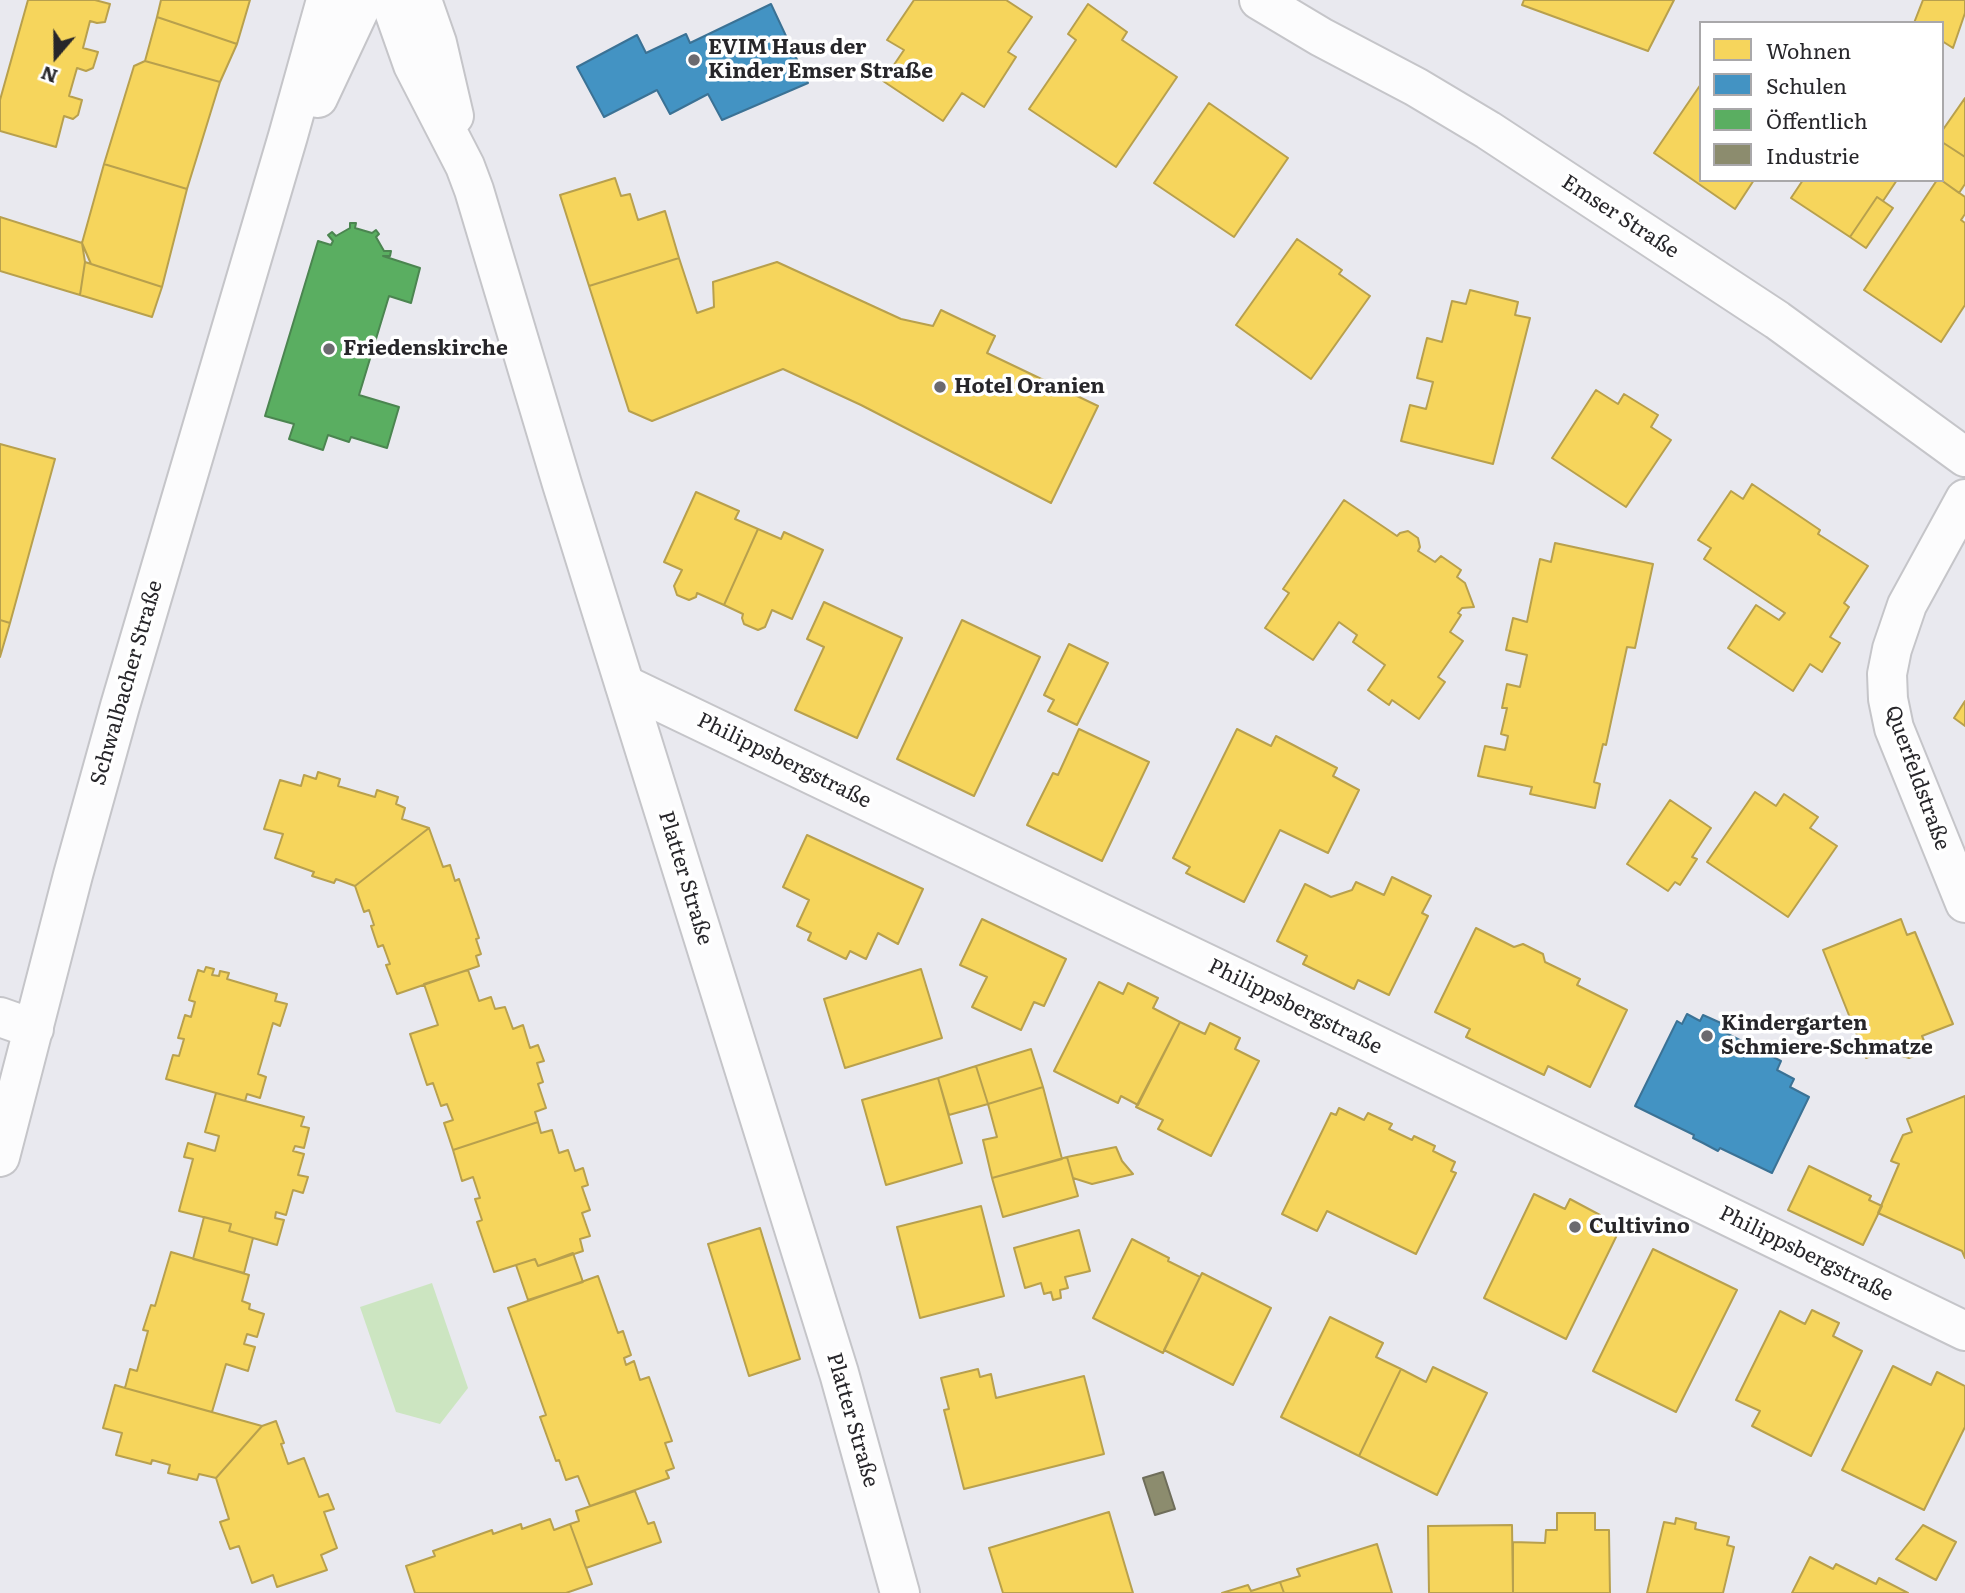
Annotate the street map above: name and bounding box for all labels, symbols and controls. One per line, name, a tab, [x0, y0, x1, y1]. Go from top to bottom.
north arrow	[21, 21, 91, 91]
legend	[1699, 21, 1944, 182]
text: Wohnen	[1766, 34, 1851, 65]
place label: EVIM Haus der Kinder Emser Straße	[708, 35, 933, 85]
marker: EVIM Haus der Kinder Emser Straße	[686, 52, 702, 68]
text: N	[37, 60, 61, 92]
text: Schulen	[1766, 69, 1847, 100]
text: Öffentlich	[1766, 104, 1868, 135]
text: Industrie	[1766, 139, 1859, 170]
street label: Emser Straße	[1557, 170, 1683, 264]
place label: Friedenskirche	[343, 336, 508, 362]
marker: Friedenskirche	[321, 341, 337, 357]
place label: Hotel Oranien	[954, 374, 1105, 400]
marker: Hotel Oranien	[932, 379, 948, 395]
street label: Schwalbacher Straße	[86, 578, 168, 788]
street label: Querfeldstraße	[1879, 702, 1955, 854]
street label: Philippsbergstraße	[693, 708, 875, 814]
street label: Platter Straße	[653, 808, 717, 948]
street label: Philippsbergstraße	[1204, 954, 1386, 1060]
place label: Kindergarten Schmiere-Schmatze	[1721, 1011, 1933, 1061]
marker: Kindergarten Schmiere-Schmatze	[1699, 1028, 1715, 1044]
street label: Philippsbergstraße	[1715, 1201, 1897, 1307]
place label: Cultivino	[1589, 1214, 1690, 1240]
marker: Cultivino	[1567, 1219, 1583, 1235]
street label: Platter Straße	[821, 1350, 883, 1490]

